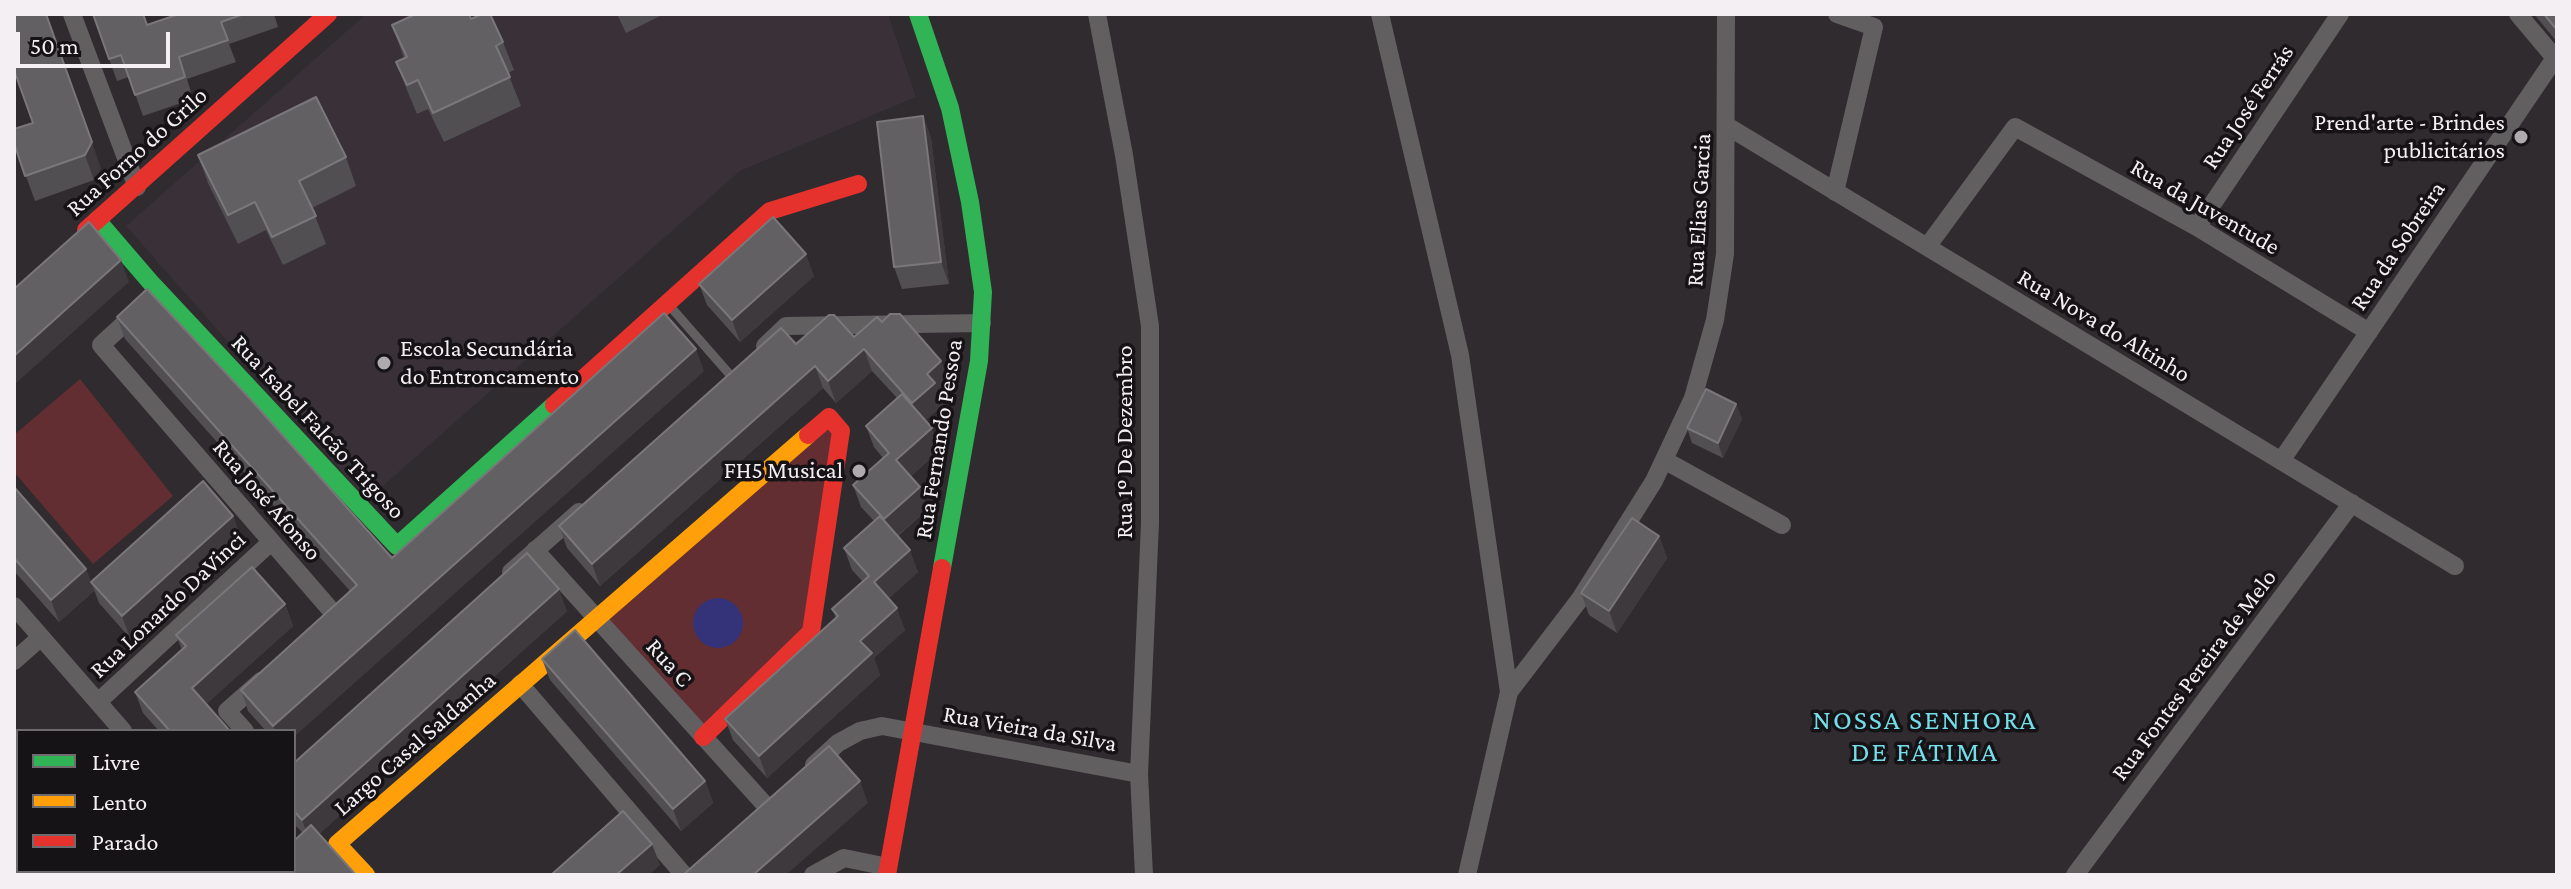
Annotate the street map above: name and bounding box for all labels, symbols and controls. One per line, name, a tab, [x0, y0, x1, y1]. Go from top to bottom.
scale bar	[20, 16, 174, 66]
text: 50 m	[30, 32, 79, 59]
street label: Rua José Ferrás	[2196, 39, 2300, 175]
street label: Rua Forno do Grilo	[61, 81, 213, 223]
place label: Prend'arte - Brindes publicitários	[2314, 109, 2505, 165]
marker: Prend'arte - Brindes publicitários	[2512, 128, 2530, 146]
street label: Rua Elias Garcia	[1681, 133, 1717, 287]
street label: Rua da Juventude	[2125, 153, 2285, 261]
street label: Rua da Sobreira	[2344, 176, 2452, 316]
street label: Rua Nova do Altinho	[2012, 263, 2196, 389]
street label: Rua Isabel Falcão Trigoso	[225, 329, 411, 525]
place label: Escola Secundária do Entroncamento	[400, 335, 579, 391]
street label: Rua Fernando Pessoa	[909, 337, 969, 541]
street label: Rua 1º De Dezembro	[1111, 345, 1139, 539]
marker: Escola Secundária do Entroncamento	[375, 354, 393, 372]
street label: Rua José Afonso	[206, 433, 328, 567]
place label: FH5 Musical	[724, 457, 843, 485]
marker: FH5 Musical	[850, 462, 868, 480]
street label: Rua Lonardo DaVinci	[84, 526, 252, 684]
street label: Rua Fontes Pereira de Melo	[2105, 564, 2283, 786]
street label: Rua C	[640, 633, 698, 693]
street label: Largo Casal Saldanha	[328, 666, 502, 822]
street label: Rua Vieira da Silva	[941, 700, 1119, 758]
district label: NOSSA SENHORA DE FÁTIMA	[1812, 703, 2038, 769]
legend	[16, 729, 296, 873]
text: Livre	[92, 748, 140, 775]
text: Lento	[92, 788, 147, 815]
text: Parado	[92, 828, 159, 855]

